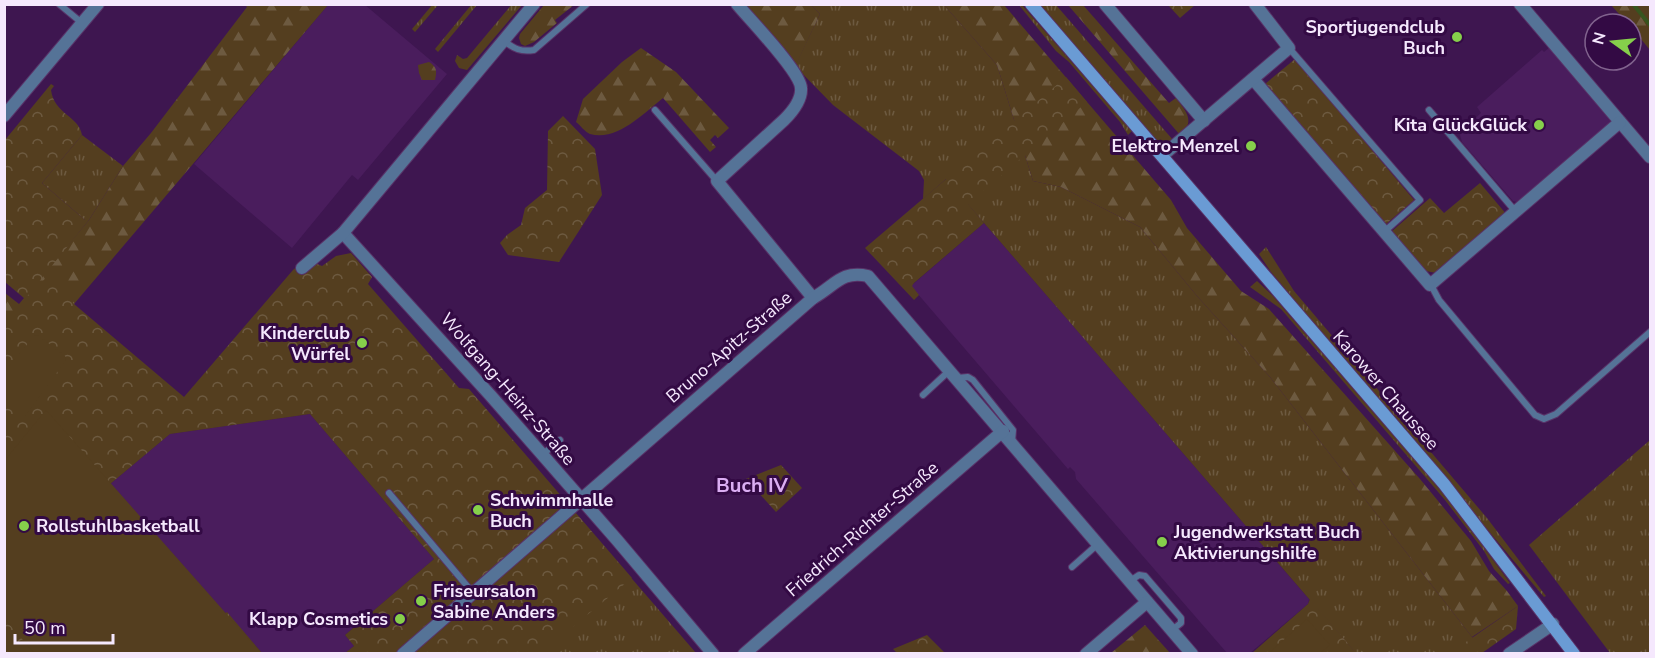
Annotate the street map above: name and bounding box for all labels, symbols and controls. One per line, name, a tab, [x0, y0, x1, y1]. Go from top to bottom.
north arrow	[1583, 12, 1643, 72]
place label: Sportjugendclub Buch	[1306, 15, 1445, 60]
marker: Sportjugendclub Buch	[1450, 30, 1464, 44]
text: N	[1587, 30, 1612, 47]
place label: Kita GlückGlück	[1394, 113, 1527, 137]
marker: Kita GlückGlück	[1532, 118, 1546, 132]
place label: Elektro-Menzel	[1111, 134, 1239, 158]
marker: Elektro-Menzel	[1244, 139, 1258, 153]
street label: Bruno-Apitz-Straße	[661, 286, 797, 408]
street label: Wolfgang-Heinz-Straße	[435, 308, 581, 470]
place label: Kinderclub Würfel	[260, 321, 350, 366]
street label: Karower Chaussee	[1327, 325, 1445, 455]
marker: Kinderclub Würfel	[355, 336, 369, 350]
street label: Friedrich-Richter-Straße	[781, 456, 943, 602]
district label: Buch IV	[716, 472, 789, 499]
place label: Schwimmhalle Buch	[490, 488, 614, 533]
marker: Schwimmhalle Buch	[471, 503, 485, 517]
place label: Rollstuhlbasketball	[36, 514, 200, 538]
marker: Rollstuhlbasketball	[17, 519, 31, 533]
place label: Jugendwerkstatt Buch Aktivierungshilfe	[1173, 520, 1360, 565]
marker: Jugendwerkstatt Buch Aktivierungshilfe	[1155, 535, 1169, 549]
place label: Friseursalon Sabine Anders	[433, 579, 555, 624]
marker: Friseursalon Sabine Anders	[414, 594, 428, 608]
scale bar	[15, 607, 112, 645]
place label: Klapp Cosmetics	[249, 607, 388, 631]
marker: Klapp Cosmetics	[393, 612, 407, 626]
text: 50 m	[24, 616, 66, 640]

